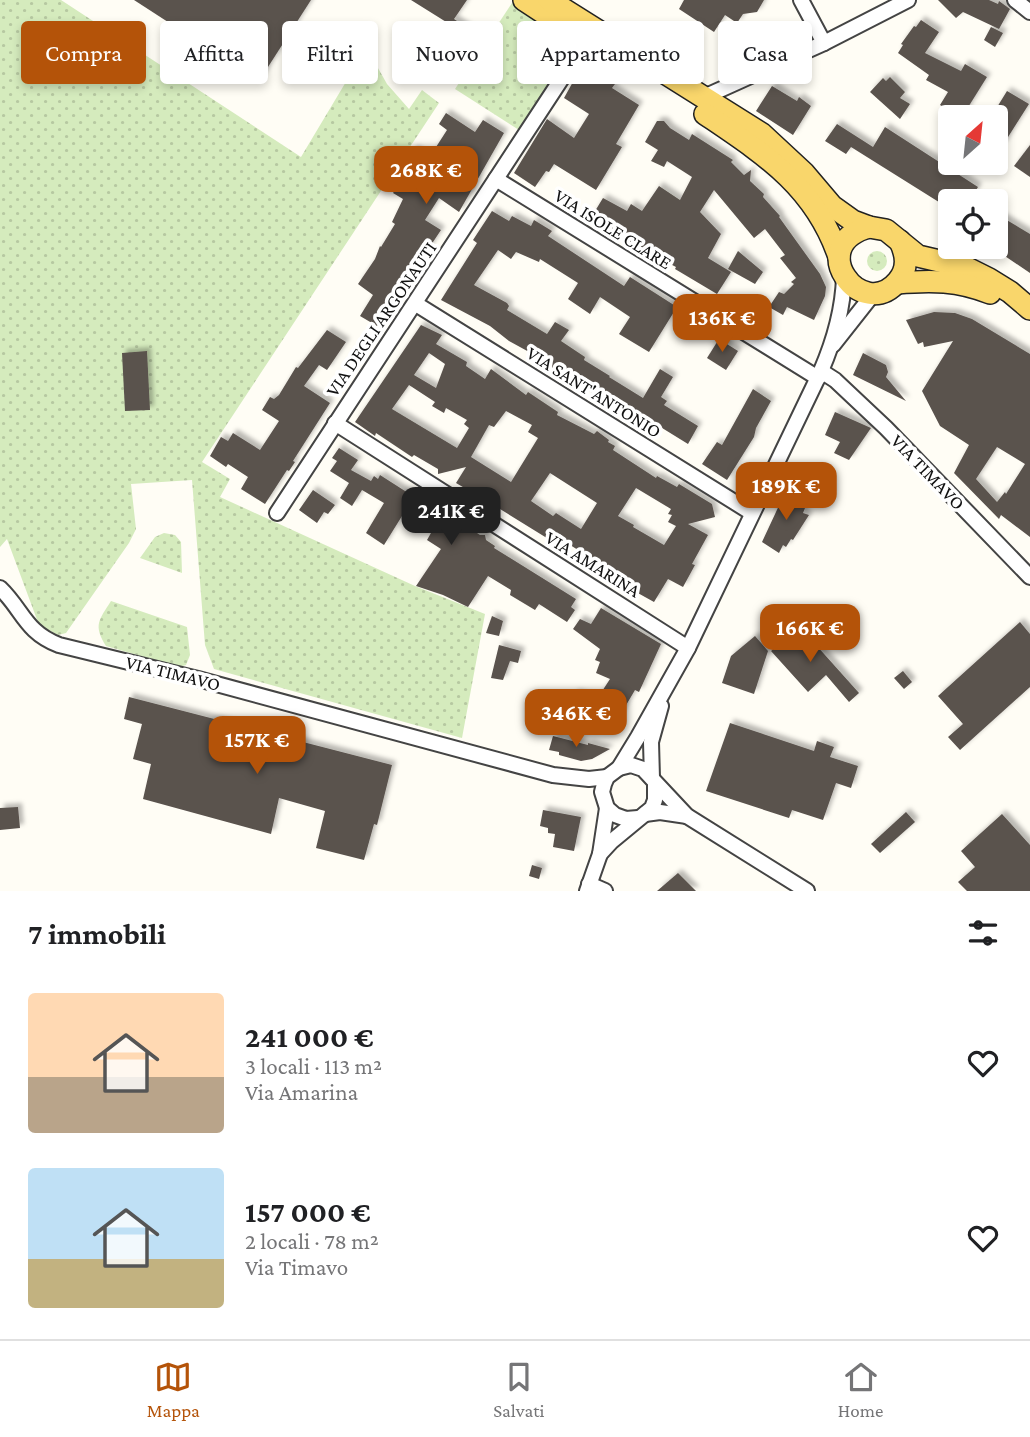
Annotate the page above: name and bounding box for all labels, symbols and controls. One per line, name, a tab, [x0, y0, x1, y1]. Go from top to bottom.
chip: Compra	[21, 21, 146, 84]
chip: Affitta	[160, 21, 268, 84]
chip: Filtri	[282, 21, 378, 84]
chip: Nuovo	[392, 21, 503, 84]
chip: Appartamento	[517, 21, 704, 84]
chip: Casa	[718, 21, 812, 84]
north arrow	[938, 105, 1008, 175]
map controls	[938, 105, 1008, 259]
pin: 268K €	[369, 146, 483, 206]
text: 268K €	[390, 156, 462, 182]
street label: VIA ISOLE CLARE	[551, 185, 675, 273]
button: locate	[938, 189, 1008, 259]
street label: VIA DEGLI ARGONAUTI	[321, 238, 441, 400]
pin: 136K €	[665, 294, 779, 354]
text: 136K €	[689, 304, 755, 330]
street label: VIA SANT'ANTONIO	[523, 342, 665, 442]
street label: VIA TIMAVO	[887, 430, 969, 514]
pin: 189K €	[729, 462, 843, 522]
text: 189K €	[752, 472, 820, 498]
pin: 241K €	[394, 488, 508, 547]
text: 241K €	[418, 497, 484, 523]
street label: VIA AMARINA	[542, 527, 644, 602]
pin: 166K €	[753, 604, 867, 664]
text: 166K €	[776, 614, 844, 640]
street label: VIA TIMAVO	[124, 651, 222, 695]
pin: 346K €	[519, 690, 633, 749]
text: 346K €	[541, 699, 611, 725]
pin: 157K €	[200, 716, 314, 776]
text: 157K €	[225, 726, 289, 752]
icon: filters	[964, 914, 1002, 952]
text: 7 immobili	[28, 917, 166, 950]
text: 241 000 €	[245, 1020, 374, 1053]
icon: home	[84, 1021, 168, 1105]
icon: heart	[964, 1044, 1002, 1082]
text: 3 locali · 113 m²	[245, 1053, 382, 1079]
text: Via Amarina	[245, 1079, 358, 1105]
text: 157 000 €	[245, 1195, 371, 1228]
icon: home	[84, 1196, 168, 1280]
icon: heart	[964, 1219, 1002, 1257]
text: 2 locali · 78 m²	[245, 1228, 379, 1254]
text: Via Timavo	[245, 1254, 348, 1280]
tab: Mappa	[147, 1358, 200, 1421]
tab: Salvati	[493, 1358, 545, 1421]
tab: Home	[838, 1358, 883, 1421]

